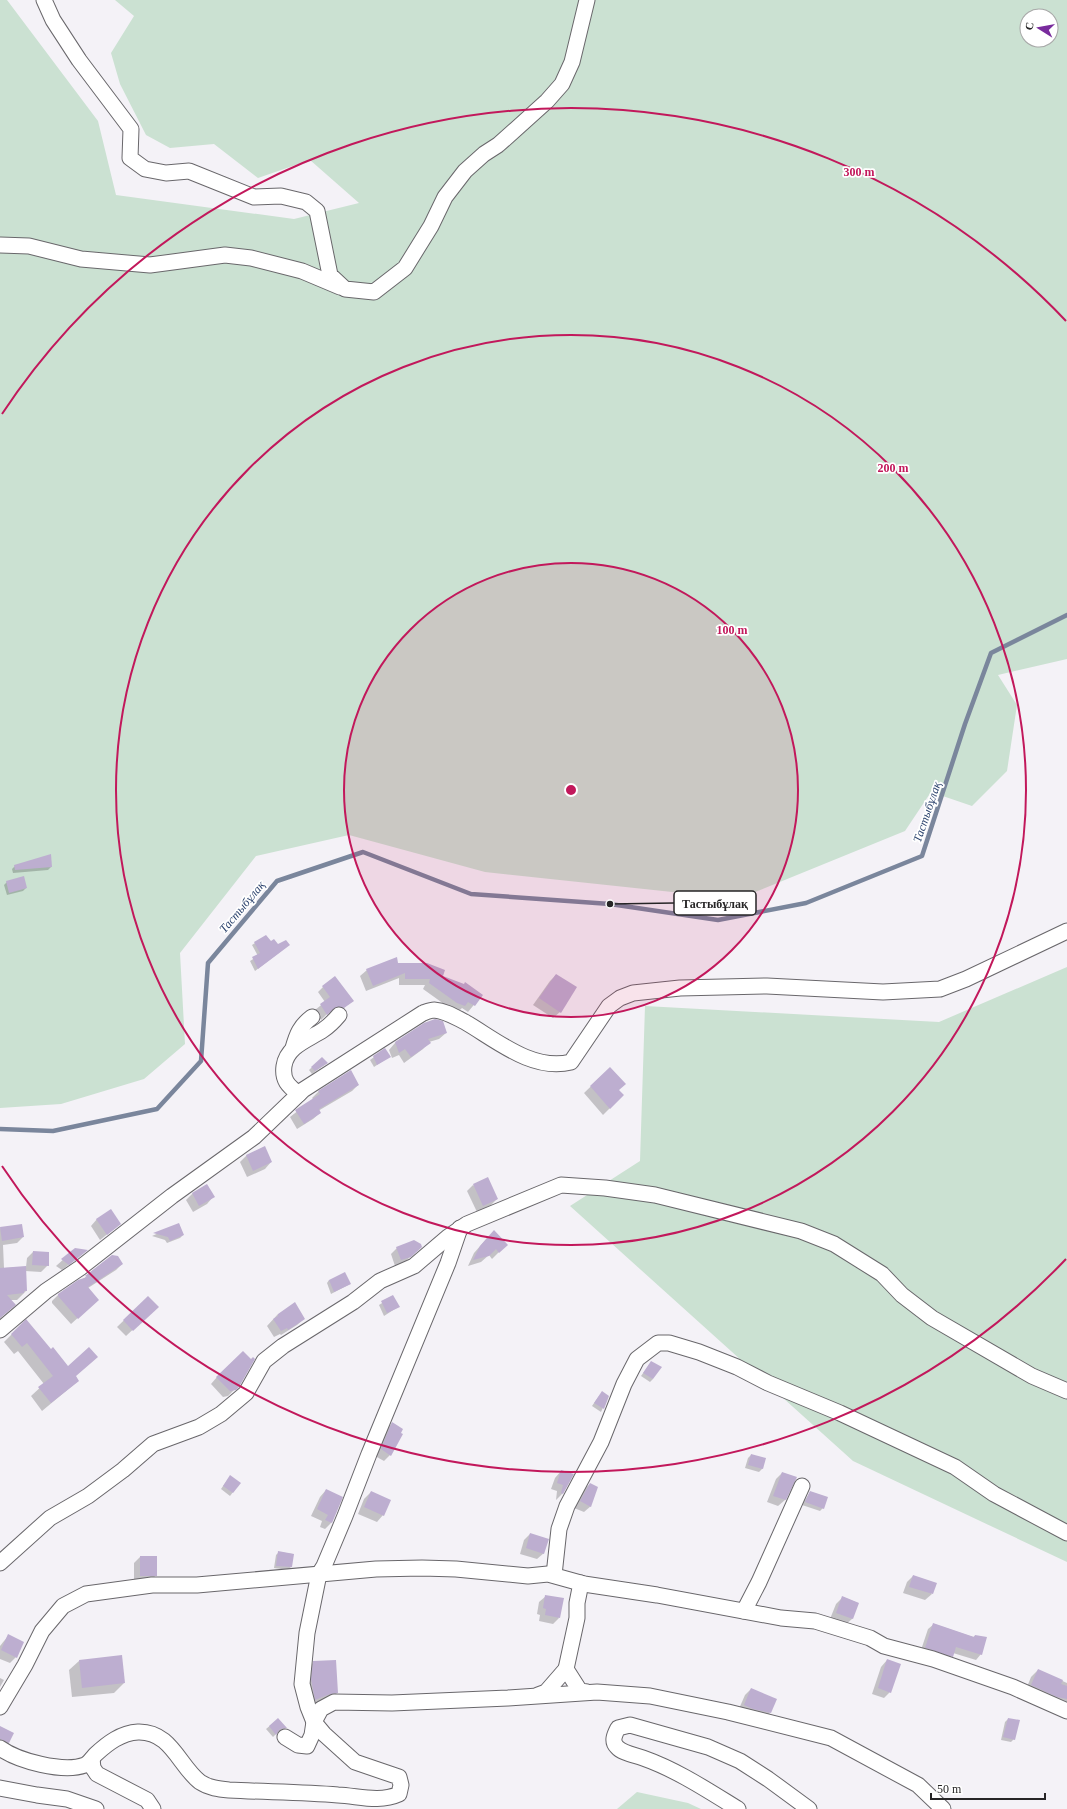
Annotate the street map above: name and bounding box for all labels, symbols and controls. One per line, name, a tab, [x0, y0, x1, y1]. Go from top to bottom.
north arrow	[1019, 8, 1059, 48]
text: С	[1023, 21, 1036, 31]
text: 300 m	[844, 165, 875, 179]
text: 200 m	[878, 461, 909, 475]
text: 100 m	[717, 623, 748, 637]
water label: Тастыбұлақ	[910, 779, 944, 844]
centre of rings	[564, 783, 578, 797]
water label: Тастыбұлақ	[216, 878, 268, 936]
callout: Тастыбұлақ	[674, 891, 756, 915]
text: Тастыбұлақ	[682, 897, 748, 911]
scale bar	[931, 1775, 1045, 1801]
text: 50 m	[937, 1782, 962, 1796]

